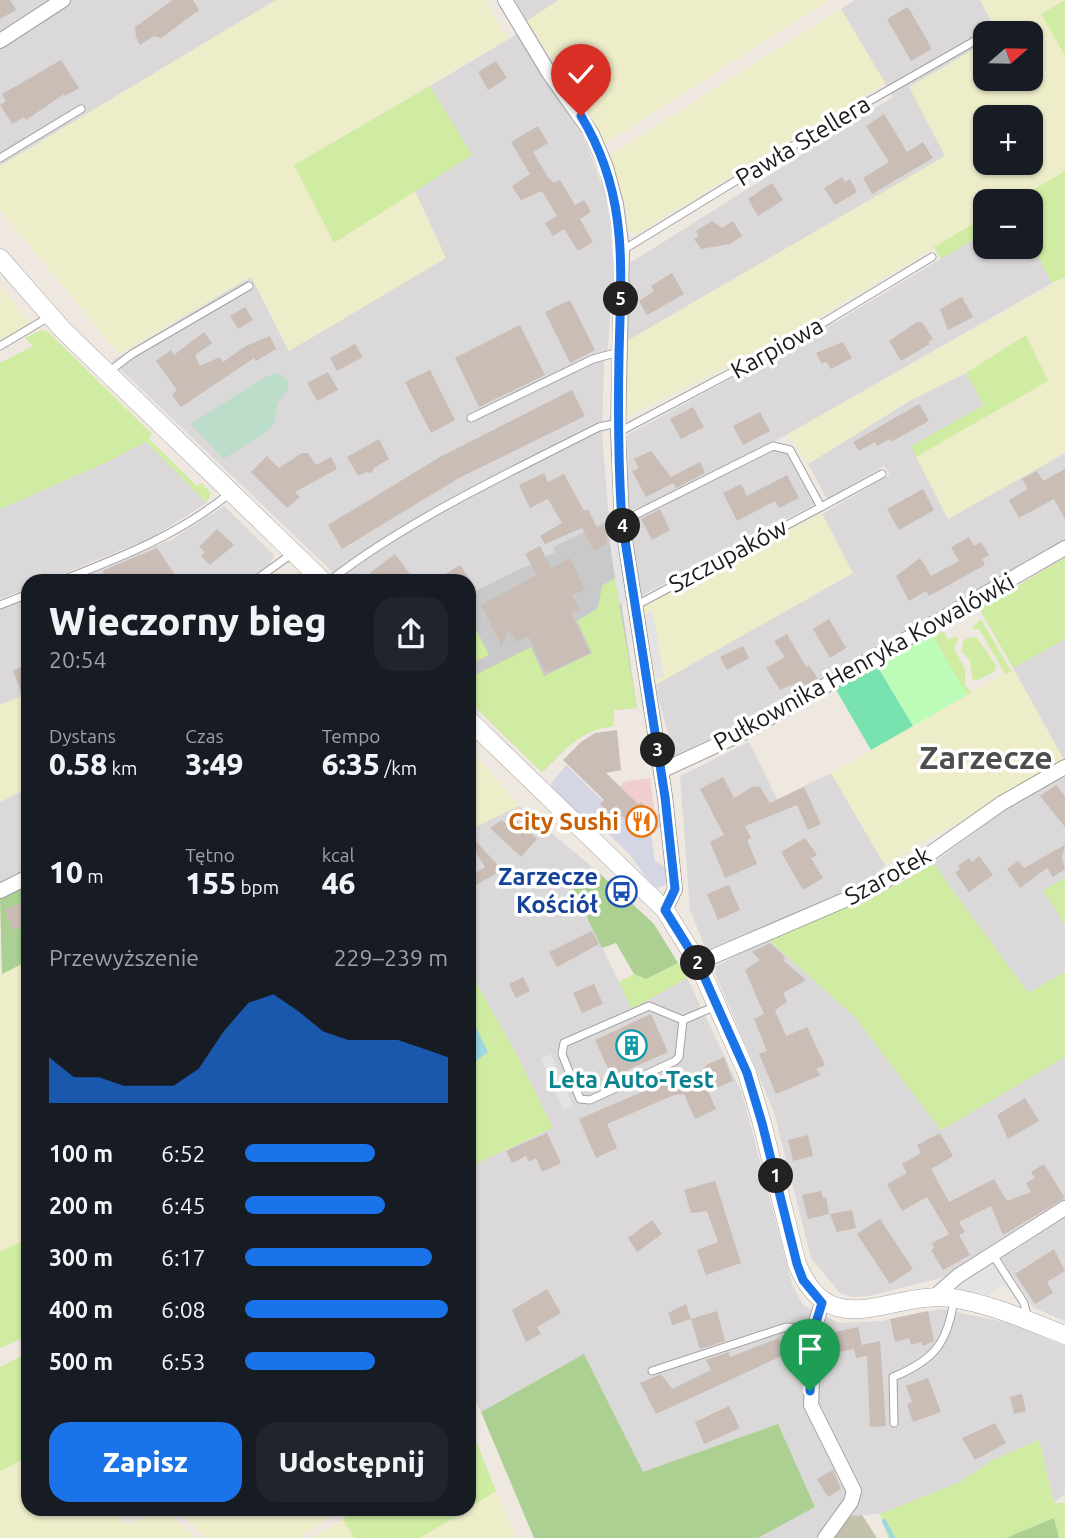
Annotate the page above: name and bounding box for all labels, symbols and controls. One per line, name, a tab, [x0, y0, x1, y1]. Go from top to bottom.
north arrow	[973, 21, 1043, 91]
map controls	[973, 21, 1043, 259]
pin	[551, 44, 611, 116]
icon: check	[562, 55, 600, 93]
street label: Pawła Stellera	[731, 90, 875, 191]
button: +	[973, 105, 1043, 175]
button: −	[973, 189, 1043, 259]
pin: 5	[604, 282, 638, 316]
text: 5	[615, 287, 626, 309]
street label: Karpiowa	[726, 311, 827, 384]
pin: 4	[606, 508, 640, 544]
street label: Szczupaków	[664, 513, 792, 598]
text: 4	[617, 514, 628, 536]
street label: Pułkownika Henryka Kowalówki	[709, 568, 1019, 756]
button: share	[374, 597, 448, 671]
text: Wieczorny bieg	[49, 600, 327, 642]
text: 20:54	[49, 647, 107, 672]
text: Dystans	[49, 725, 116, 747]
text: Czas	[185, 725, 224, 747]
text: Tempo	[322, 725, 380, 747]
pin: 3	[640, 732, 676, 768]
text: 3	[652, 738, 663, 760]
district label: Zarzecze	[919, 739, 1053, 775]
text: 0.58	[49, 747, 107, 781]
text: 3:49	[185, 747, 243, 781]
text: 6:35	[322, 747, 380, 781]
text: km	[107, 757, 137, 779]
text: /km	[380, 757, 417, 779]
restaurant icon: City Sushi	[625, 805, 659, 839]
place label: City Sushi	[508, 808, 619, 835]
street label: Szarotek	[840, 841, 935, 910]
text: Tętno	[185, 844, 235, 866]
text: kcal	[322, 844, 354, 866]
text: 10	[49, 855, 83, 889]
place label: Zarzecze Kościół	[498, 863, 599, 918]
text: m	[83, 865, 104, 887]
text: 155	[185, 866, 236, 900]
text: 46	[322, 866, 356, 900]
bus stop icon: Zarzecze Kościół	[604, 874, 638, 908]
text: bpm	[236, 876, 279, 898]
text: Przewyższenie	[49, 945, 199, 970]
text: 229–239 m	[334, 945, 448, 970]
pin: 2	[680, 946, 716, 981]
text: 2	[692, 951, 703, 973]
building icon: Leta Auto-Test	[614, 1029, 648, 1063]
place label: Leta Auto-Test	[548, 1066, 714, 1093]
text: 100 m	[49, 1141, 113, 1166]
text: 6:52	[161, 1141, 206, 1166]
pin: 1	[758, 1158, 794, 1194]
text: 1	[770, 1164, 781, 1186]
text: 200 m	[49, 1193, 113, 1218]
text: 6:45	[161, 1193, 206, 1218]
text: 300 m	[49, 1245, 113, 1270]
text: 6:17	[161, 1245, 206, 1270]
text: 400 m	[49, 1297, 113, 1322]
text: 6:08	[161, 1297, 206, 1322]
pin	[780, 1319, 840, 1391]
icon: arrive	[791, 1330, 829, 1368]
text: 500 m	[49, 1349, 113, 1374]
text: 6:53	[161, 1349, 206, 1374]
button: Zapisz	[49, 1422, 242, 1502]
button: Udostępnij	[256, 1422, 448, 1502]

